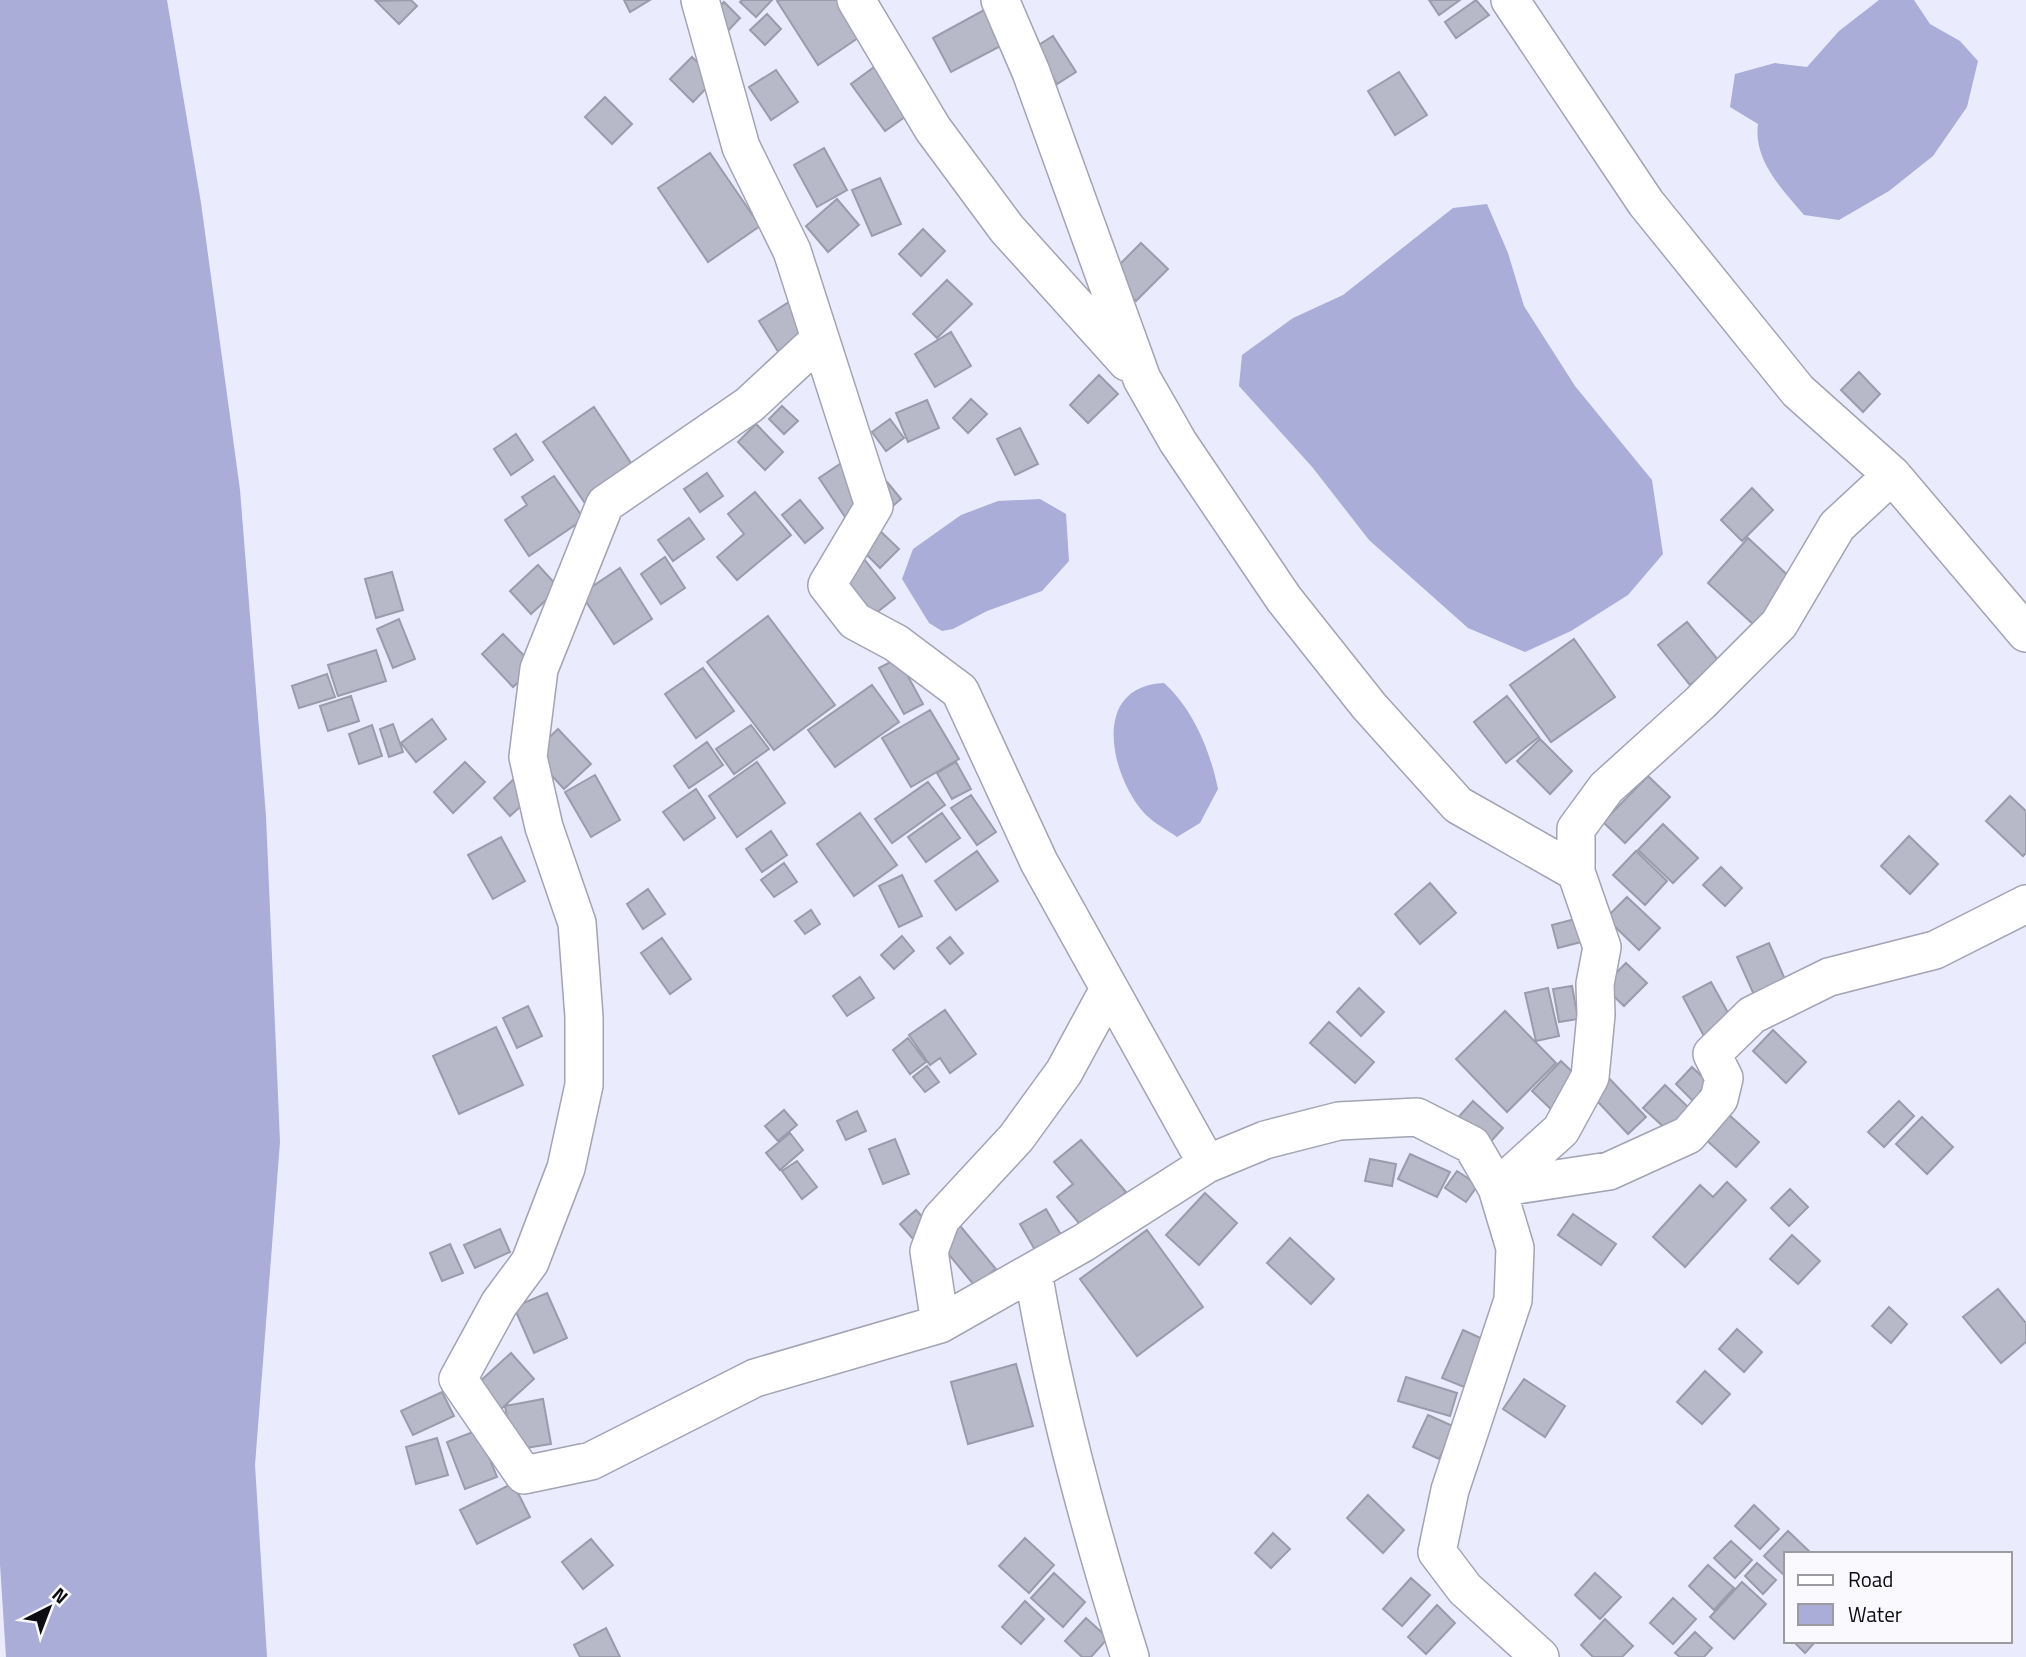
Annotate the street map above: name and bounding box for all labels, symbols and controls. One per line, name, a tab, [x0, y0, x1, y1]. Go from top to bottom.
legend	[1784, 1552, 2012, 1643]
text: Road	[1848, 1563, 1893, 1595]
north arrow	[14, 1573, 84, 1643]
text: N	[46, 1580, 75, 1610]
text: Water	[1848, 1598, 1902, 1630]

